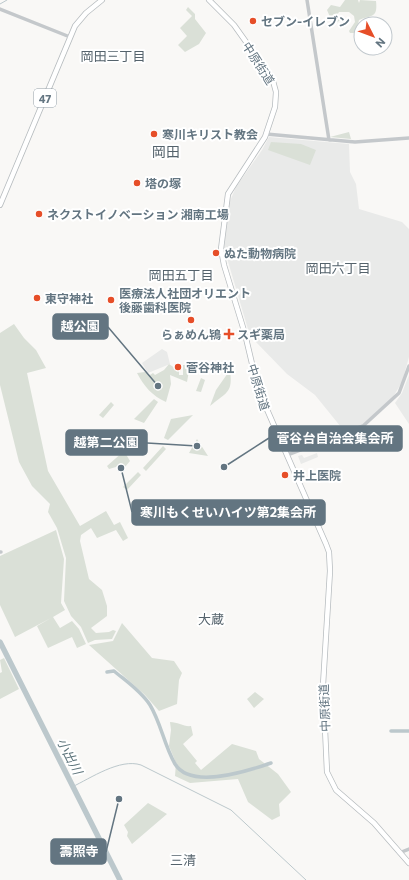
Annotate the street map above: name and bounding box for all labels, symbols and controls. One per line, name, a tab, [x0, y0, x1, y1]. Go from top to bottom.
place label: セブン-イレブン	[261, 14, 350, 28]
marker: セブン-イレブン	[248, 16, 258, 26]
north arrow	[353, 16, 393, 56]
text: N	[373, 36, 388, 50]
street label: 中原街道	[240, 39, 278, 87]
district label: 岡田三丁目	[80, 48, 146, 64]
road number: 47	[34, 89, 56, 107]
place label: 寒川キリスト教会	[162, 127, 258, 141]
marker: 寒川キリスト教会	[149, 129, 159, 139]
district label: 岡田	[152, 143, 180, 160]
place label: 塔の塚	[145, 176, 181, 190]
marker: 塔の塚	[132, 178, 142, 188]
place label: ネクストイノベーション 湘南工場	[47, 207, 229, 221]
marker: ネクストイノベーション 湘南工場	[34, 209, 44, 219]
place label: ぬた動物病院	[224, 246, 296, 260]
marker: ぬた動物病院	[211, 248, 221, 258]
district label: 岡田六丁目	[305, 260, 371, 276]
district label: 岡田五丁目	[148, 267, 214, 283]
place label: 医療法人社団オリエント 後藤歯科医院	[119, 286, 251, 314]
place label: 東守神社	[45, 291, 93, 305]
marker: 東守神社	[32, 293, 42, 303]
marker: 医療法人社団オリエント 後藤歯科医院	[106, 295, 116, 305]
callout: 越公園	[53, 314, 108, 339]
marker: らぁめん鴇	[186, 315, 196, 325]
text: 越公園	[60, 318, 100, 334]
place label: らぁめん鴇	[161, 327, 221, 341]
place label: スギ薬局	[237, 327, 285, 341]
marker: スギ薬局	[224, 329, 234, 339]
place label: 菅谷神社	[186, 360, 234, 374]
marker: 菅谷神社	[173, 362, 183, 372]
street label: 中原街道	[245, 362, 273, 412]
callout: 菅谷台自治会集会所	[269, 426, 402, 451]
callout: 越第二公園	[66, 430, 147, 455]
text: 菅谷台自治会集会所	[276, 430, 394, 446]
text: 越第二公園	[73, 434, 139, 450]
place label: 井上医院	[293, 468, 341, 482]
marker: 井上医院	[280, 470, 290, 480]
callout: 寒川もくせいハイツ第2集会所	[132, 500, 325, 525]
text: 寒川もくせいハイツ第2集会所	[140, 504, 316, 520]
district label: 大蔵	[198, 611, 224, 627]
street label: 中原街道	[316, 684, 332, 732]
water label: 小出川	[54, 735, 87, 779]
callout: 壽照寺	[51, 839, 106, 864]
text: 壽照寺	[59, 843, 99, 859]
district label: 三清	[170, 852, 196, 868]

